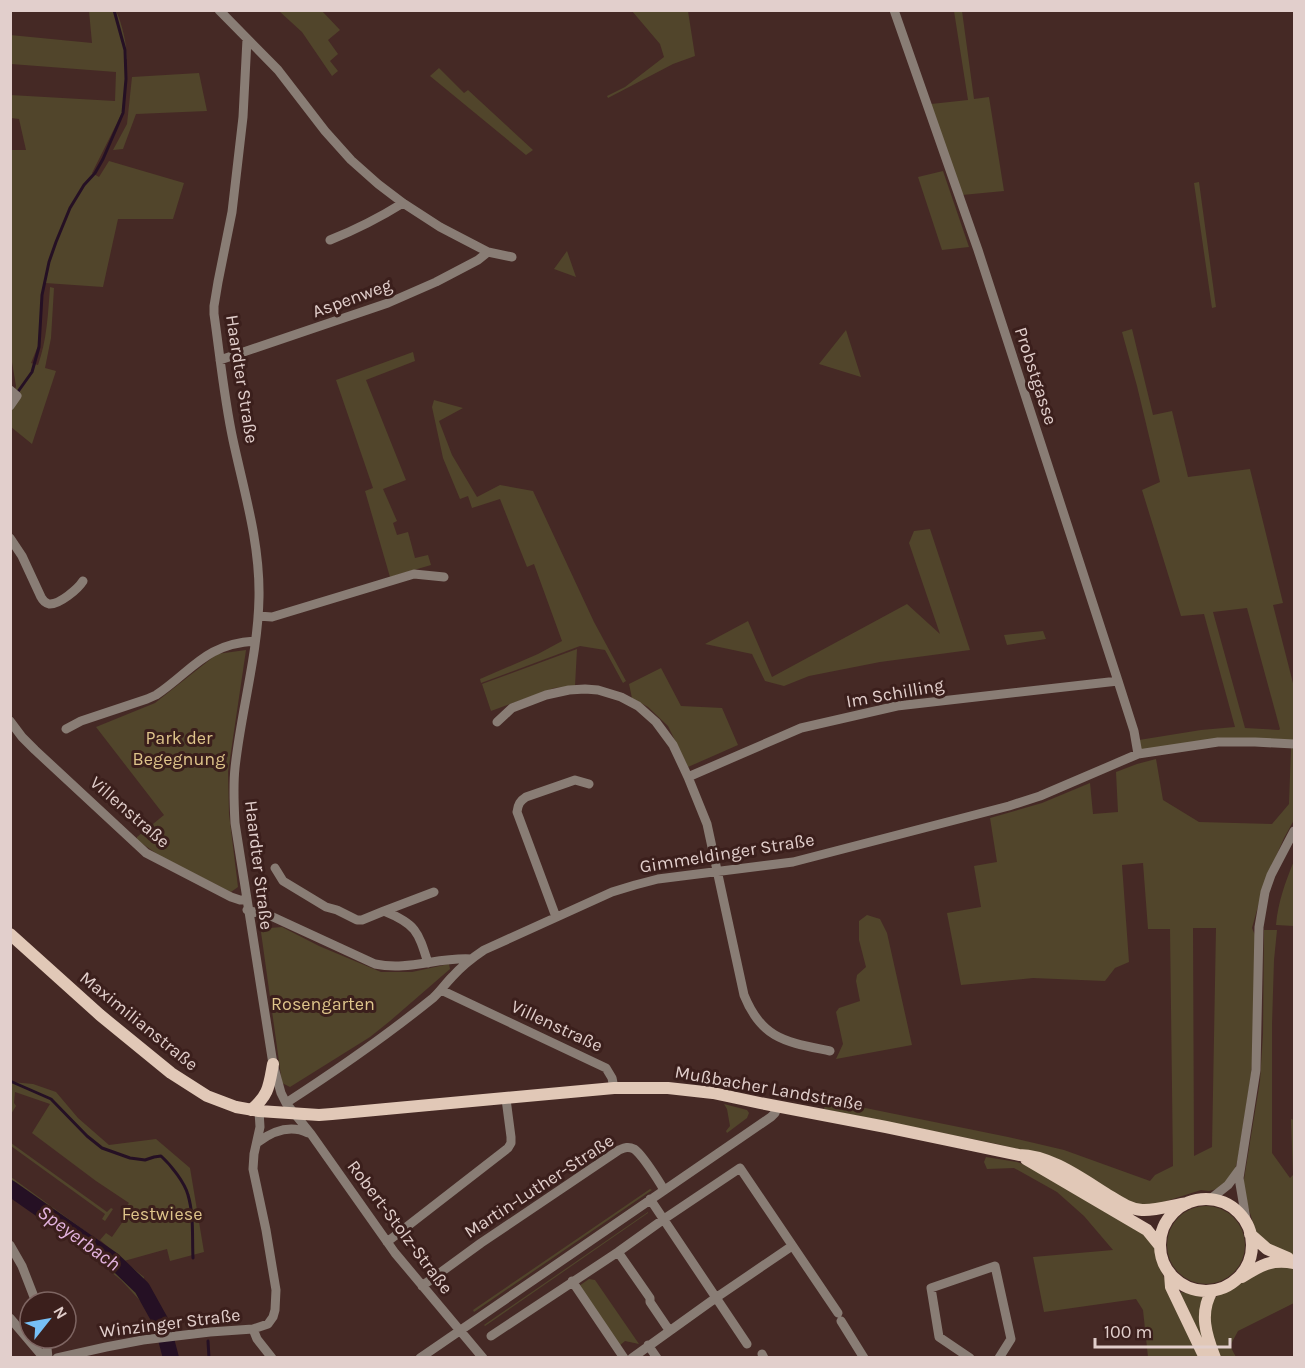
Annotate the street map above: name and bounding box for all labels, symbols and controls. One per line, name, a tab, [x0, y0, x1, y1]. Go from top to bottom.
street label: Aspenweg	[309, 273, 395, 323]
street label: Haardter Straße	[221, 313, 263, 445]
street label: Probstgasse	[1010, 324, 1062, 428]
street label: Im Schilling	[844, 674, 946, 712]
park label: Park der Begegnung	[133, 727, 225, 770]
street label: Villenstraße	[86, 771, 174, 853]
street label: Haardter Straße	[240, 799, 278, 931]
street label: Gimmeldinger Straße	[638, 828, 816, 878]
street label: Maximilianstraße	[75, 966, 203, 1076]
park label: Rosengarten	[271, 993, 375, 1015]
street label: Villenstraße	[508, 995, 606, 1057]
street label: Mußbacher Landstraße	[673, 1061, 865, 1115]
street label: Martin-Luther-Straße	[460, 1129, 618, 1243]
street label: Robert-Stolz-Straße	[342, 1156, 458, 1298]
water label: Speyerbach	[33, 1200, 125, 1276]
park label: Festwiese	[122, 1203, 202, 1225]
north arrow	[18, 1290, 78, 1350]
text: N	[49, 1303, 72, 1322]
street label: Winzinger Straße	[98, 1303, 242, 1343]
scale bar	[1095, 1311, 1230, 1349]
text: 100 m	[1104, 1321, 1152, 1343]

